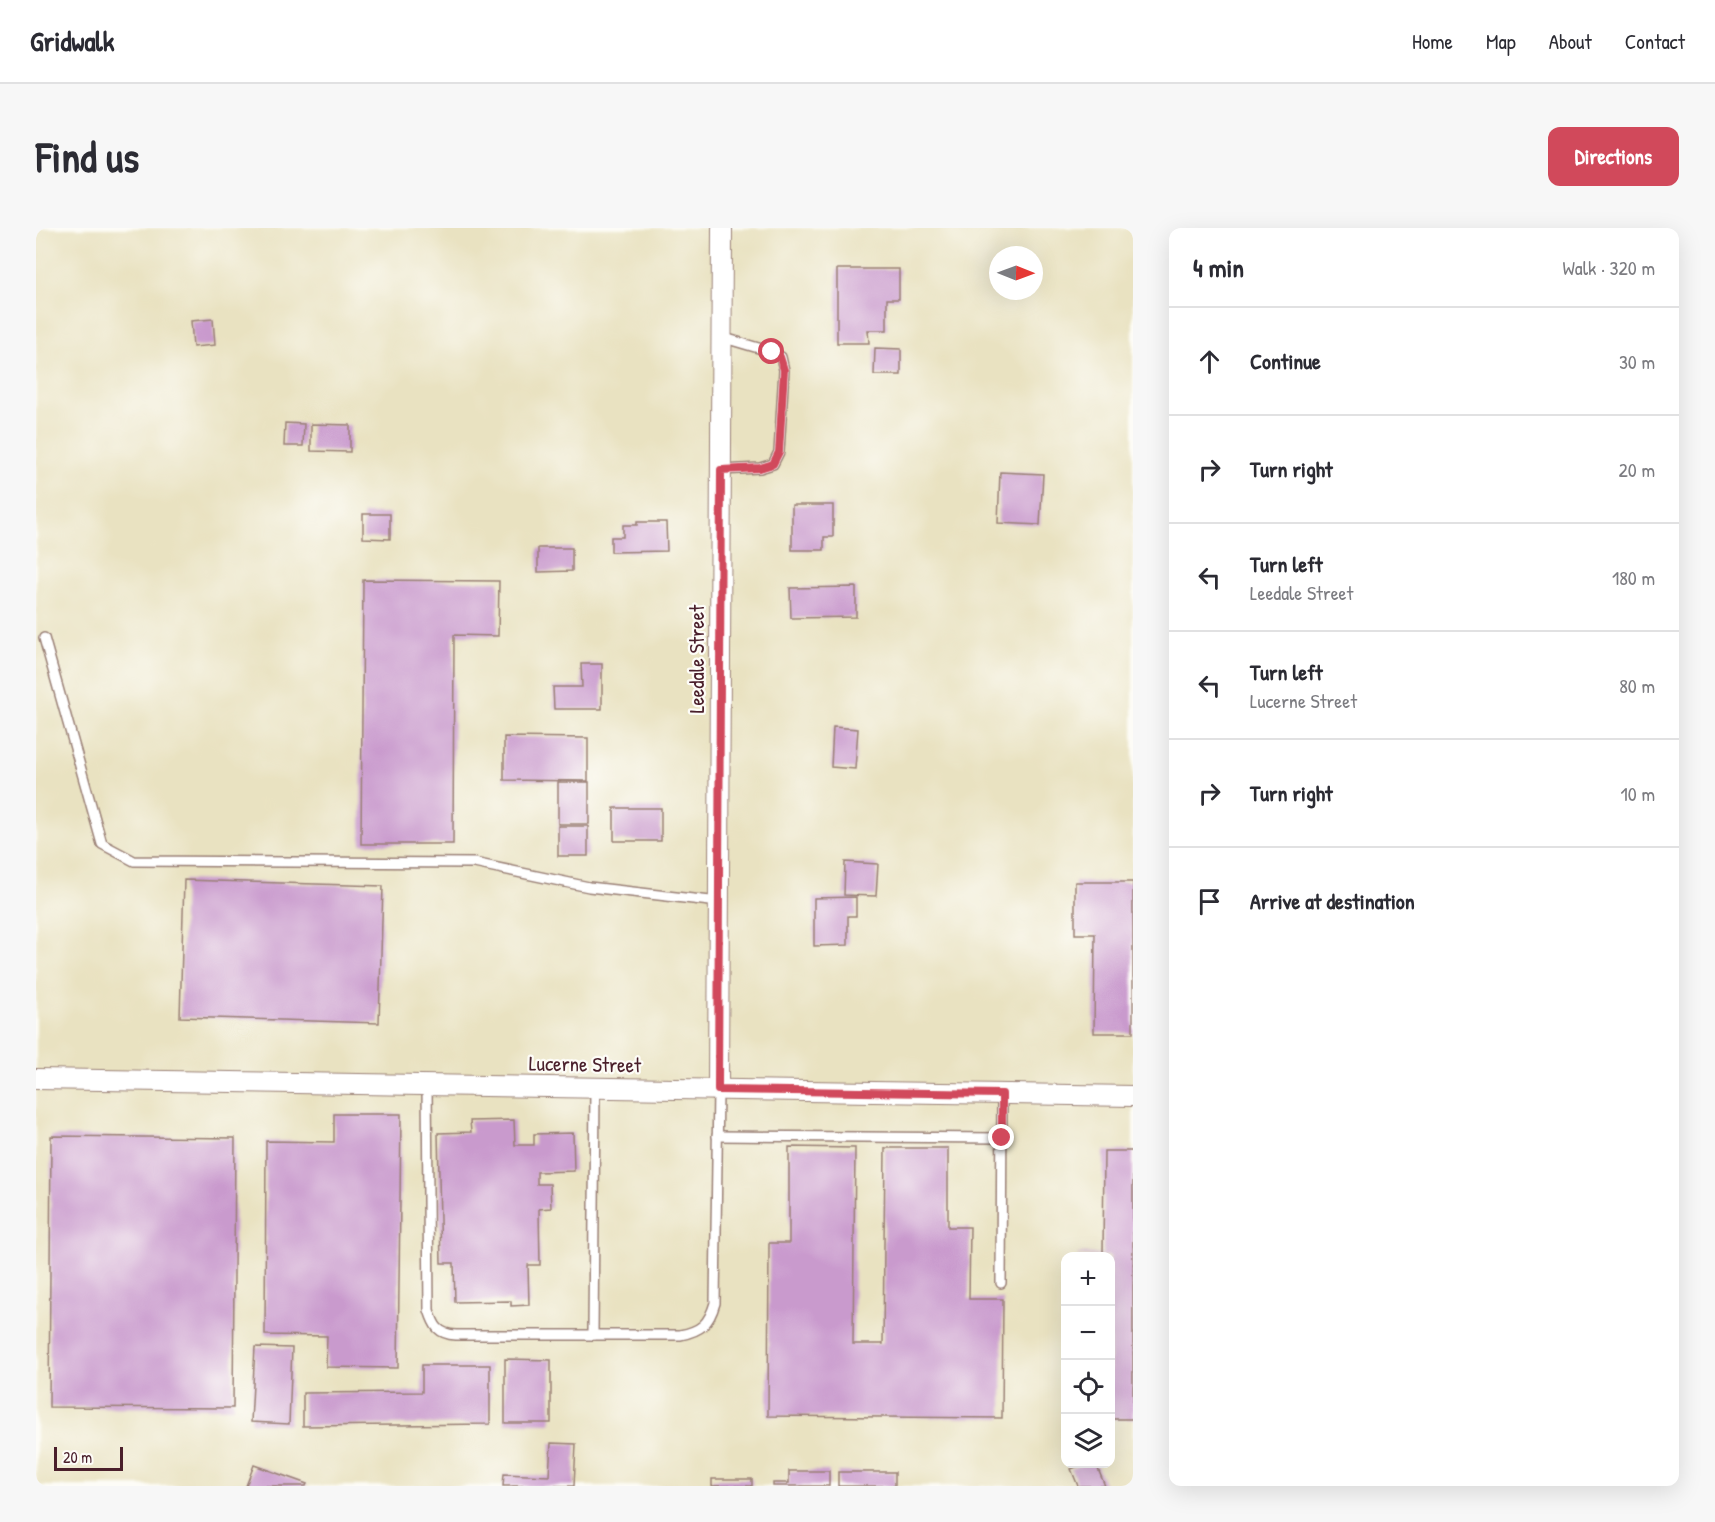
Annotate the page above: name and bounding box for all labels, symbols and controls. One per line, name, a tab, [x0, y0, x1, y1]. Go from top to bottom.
text: Gridwalk	[30, 22, 114, 60]
text: Home	[1412, 27, 1453, 56]
text: Map	[1486, 27, 1516, 56]
text: About	[1549, 27, 1592, 56]
text: Contact	[1625, 27, 1685, 56]
button: Directions	[1548, 127, 1679, 186]
text: Find us	[36, 128, 139, 185]
north arrow	[989, 246, 1043, 300]
text: 4 min	[1193, 250, 1244, 285]
text: Walk · 320 m	[1563, 254, 1655, 281]
route start	[758, 338, 784, 364]
icon: ahead	[1193, 345, 1226, 378]
text: Continue	[1250, 346, 1321, 376]
text: 30 m	[1619, 348, 1655, 375]
icon: right	[1193, 453, 1226, 486]
text: Turn right	[1250, 454, 1333, 484]
text: 20 m	[1618, 456, 1655, 483]
text: Turn left	[1250, 549, 1323, 579]
icon: left	[1193, 561, 1226, 594]
text: 180 m	[1612, 564, 1655, 591]
text: Leedale Street	[1250, 579, 1353, 606]
street label: Leedale Street	[682, 604, 711, 713]
text: Turn left	[1250, 657, 1323, 687]
icon: left	[1193, 669, 1226, 702]
text: 80 m	[1619, 672, 1655, 699]
text: Lucerne Street	[1250, 687, 1357, 714]
icon: right	[1193, 777, 1226, 810]
text: Turn right	[1250, 778, 1333, 808]
text: 10 m	[1621, 780, 1655, 807]
icon: arrive	[1193, 885, 1226, 918]
text: Arrive at destination	[1250, 886, 1415, 916]
street label: Lucerne Street	[529, 1049, 642, 1079]
route end	[988, 1124, 1014, 1150]
map controls	[1061, 1252, 1115, 1468]
button: +	[1061, 1252, 1115, 1306]
button: −	[1061, 1306, 1115, 1360]
button: locate	[1061, 1360, 1115, 1414]
button: layers	[1061, 1414, 1115, 1468]
scale bar	[54, 1444, 123, 1472]
text: 20 m	[63, 1446, 92, 1468]

